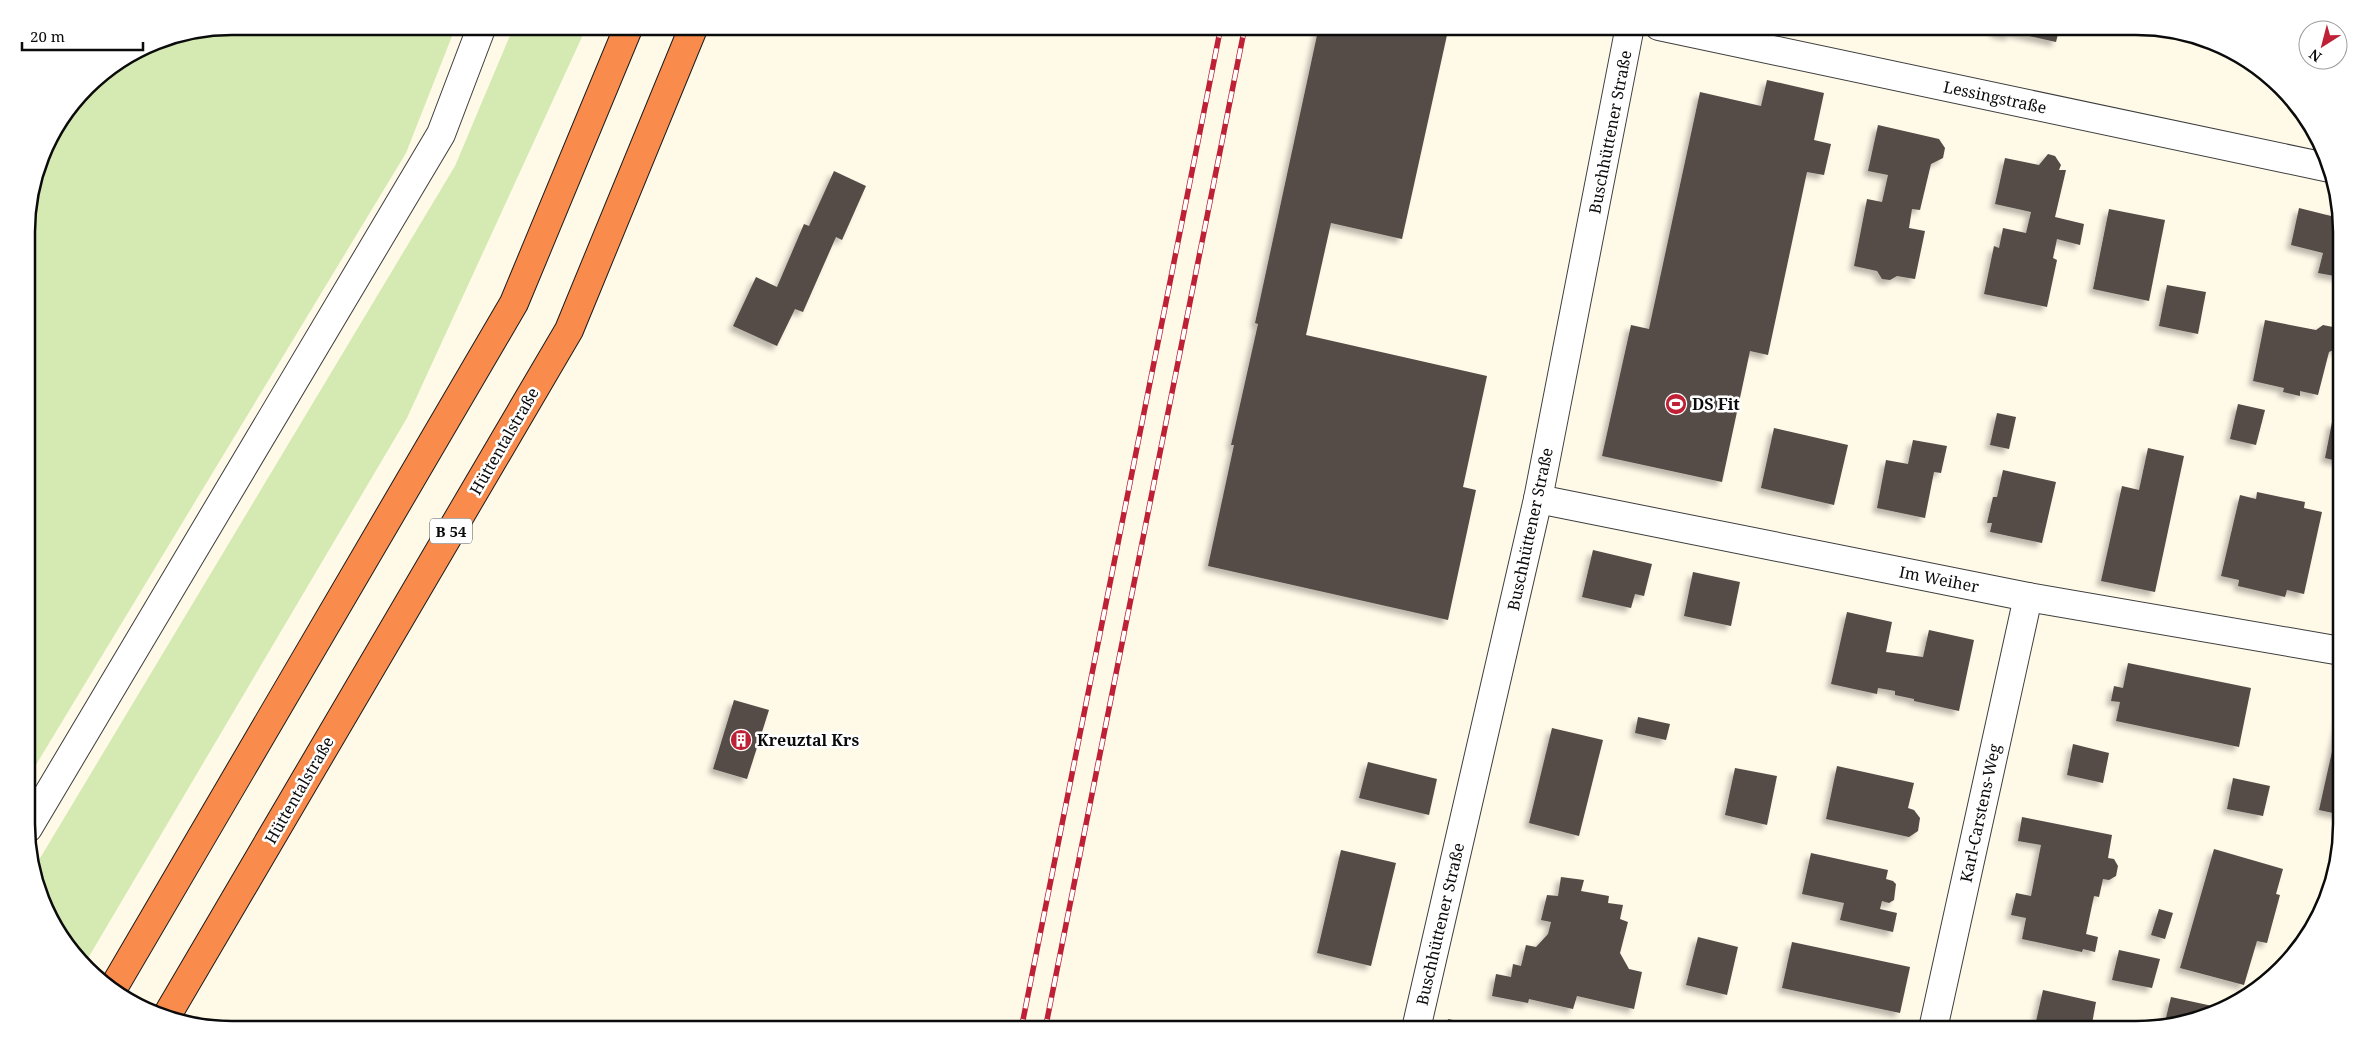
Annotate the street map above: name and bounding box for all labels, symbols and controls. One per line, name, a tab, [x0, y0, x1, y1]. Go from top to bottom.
scale bar	[22, 20, 144, 52]
north arrow	[2298, 20, 2348, 70]
text: 20 m	[30, 26, 65, 46]
text: N	[2305, 45, 2325, 67]
street label: Buschhüttener Straße	[1583, 48, 1637, 216]
street label: Lessingstraße	[1941, 75, 2049, 119]
street label: Hüttentalstraße	[464, 383, 544, 499]
sports icon: DS Fit	[1664, 392, 1688, 416]
place label: DS Fit	[1692, 393, 1740, 415]
street label: Buschhüttener Straße	[1502, 445, 1558, 613]
road number: B 54	[430, 518, 472, 544]
street label: Im Weiher	[1897, 560, 1981, 598]
building icon: Kreuztal Krs	[729, 728, 753, 752]
place label: Kreuztal Krs	[757, 729, 859, 751]
street label: Hüttentalstraße	[259, 732, 339, 848]
street label: Karl-Carstens-Weg	[1955, 741, 2005, 884]
street label: Buschhüttener Straße	[1411, 841, 1469, 1007]

